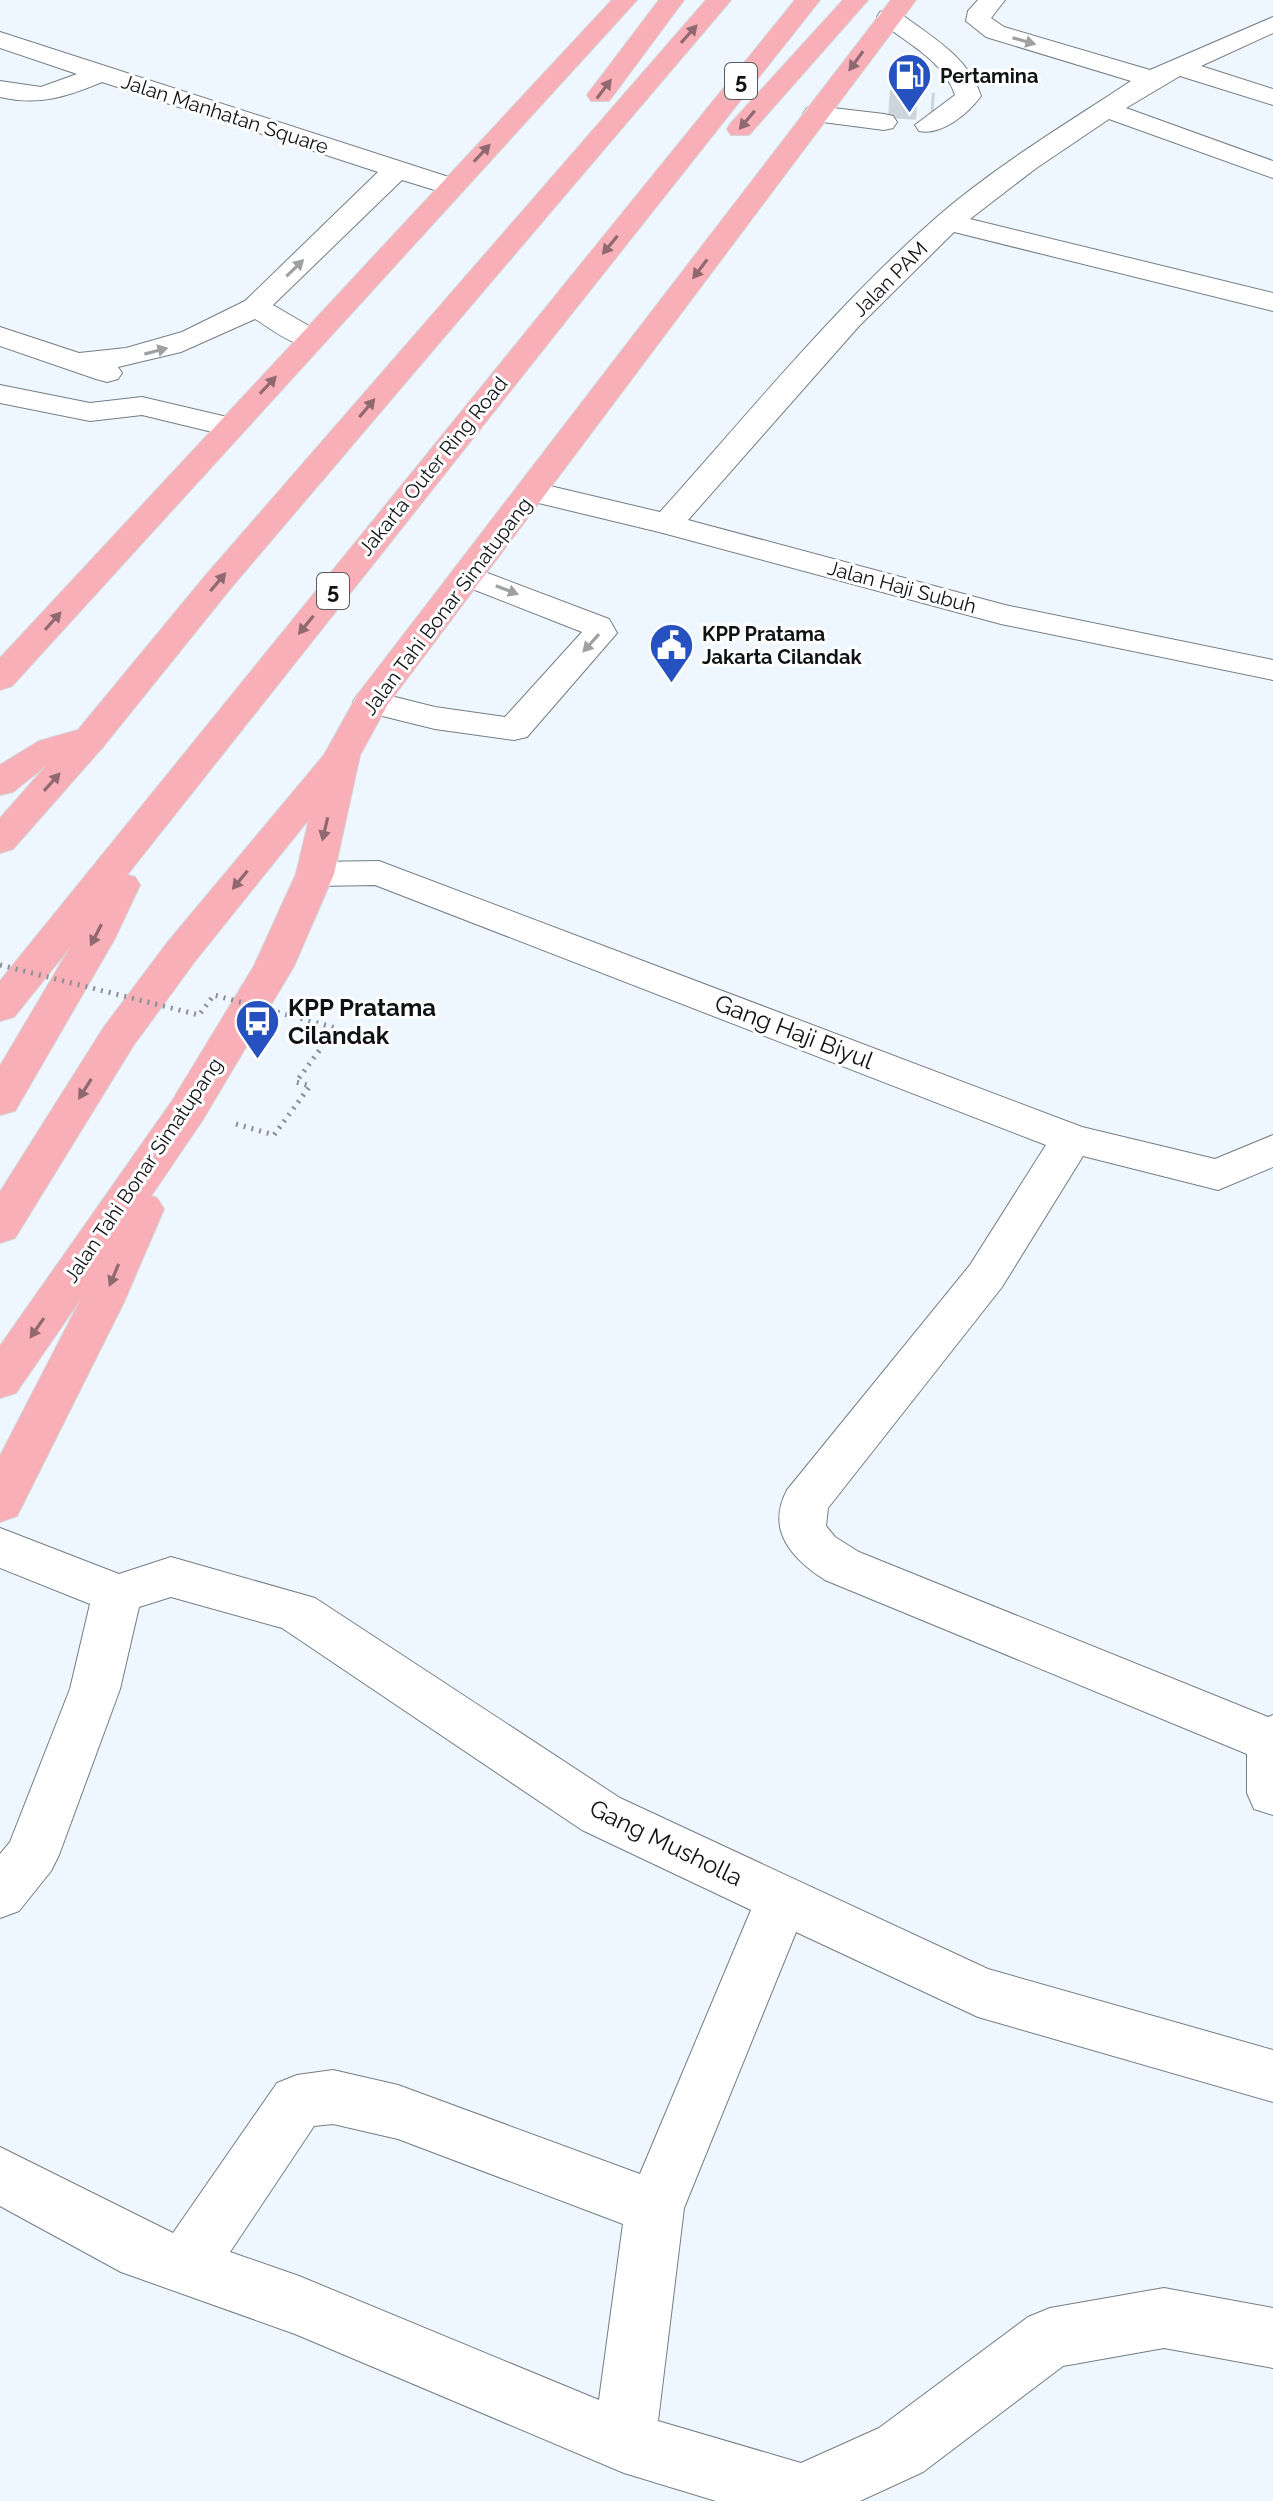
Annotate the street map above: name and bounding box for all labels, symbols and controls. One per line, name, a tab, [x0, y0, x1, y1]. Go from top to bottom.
one-way arrow	[679, 24, 697, 43]
one-way arrow	[1012, 35, 1036, 48]
one-way arrow	[849, 51, 865, 72]
fuel station icon: Pertamina	[885, 52, 933, 115]
road number: 5	[725, 63, 757, 99]
place label: Pertamina	[940, 64, 1038, 88]
street label: Jalan Manhatan Square	[119, 69, 332, 159]
one-way arrow	[596, 79, 612, 99]
one-way arrow	[739, 110, 756, 130]
one-way arrow	[473, 144, 491, 163]
one-way arrow	[601, 234, 618, 255]
street label: Jalan PAM	[848, 237, 932, 321]
one-way arrow	[285, 259, 304, 277]
one-way arrow	[693, 259, 709, 279]
one-way arrow	[144, 344, 168, 357]
street label: Jakarta Outer Ring Road	[354, 372, 512, 560]
one-way arrow	[258, 376, 276, 395]
one-way arrow	[358, 398, 375, 418]
street label: Jalan Tahi Bonar Simatupang	[357, 493, 537, 719]
street label: Jalan Haji Subuh	[825, 556, 979, 618]
one-way arrow	[209, 572, 226, 592]
road number: 5	[317, 573, 349, 609]
one-way arrow	[495, 584, 519, 597]
one-way arrow	[43, 612, 61, 631]
one-way arrow	[298, 615, 315, 635]
public building icon: KPP Pratama Jakarta Cilandak	[647, 621, 695, 684]
place label: KPP Pratama Jakarta Cilandak	[702, 622, 862, 669]
one-way arrow	[582, 633, 600, 653]
one-way arrow	[42, 773, 60, 792]
one-way arrow	[318, 816, 331, 841]
one-way arrow	[232, 870, 248, 890]
one-way arrow	[90, 924, 103, 947]
street label: Gang Haji Biyul	[711, 988, 878, 1075]
place label: KPP Pratama Cilandak	[288, 993, 436, 1050]
bus stop icon: KPP Pratama Cilandak	[233, 998, 281, 1061]
street label: Jalan Tahi Bonar Simatupang	[59, 1053, 227, 1287]
one-way arrow	[79, 1078, 93, 1100]
one-way arrow	[107, 1263, 120, 1287]
one-way arrow	[30, 1317, 45, 1338]
street label: Gang Musholla	[585, 1793, 747, 1892]

